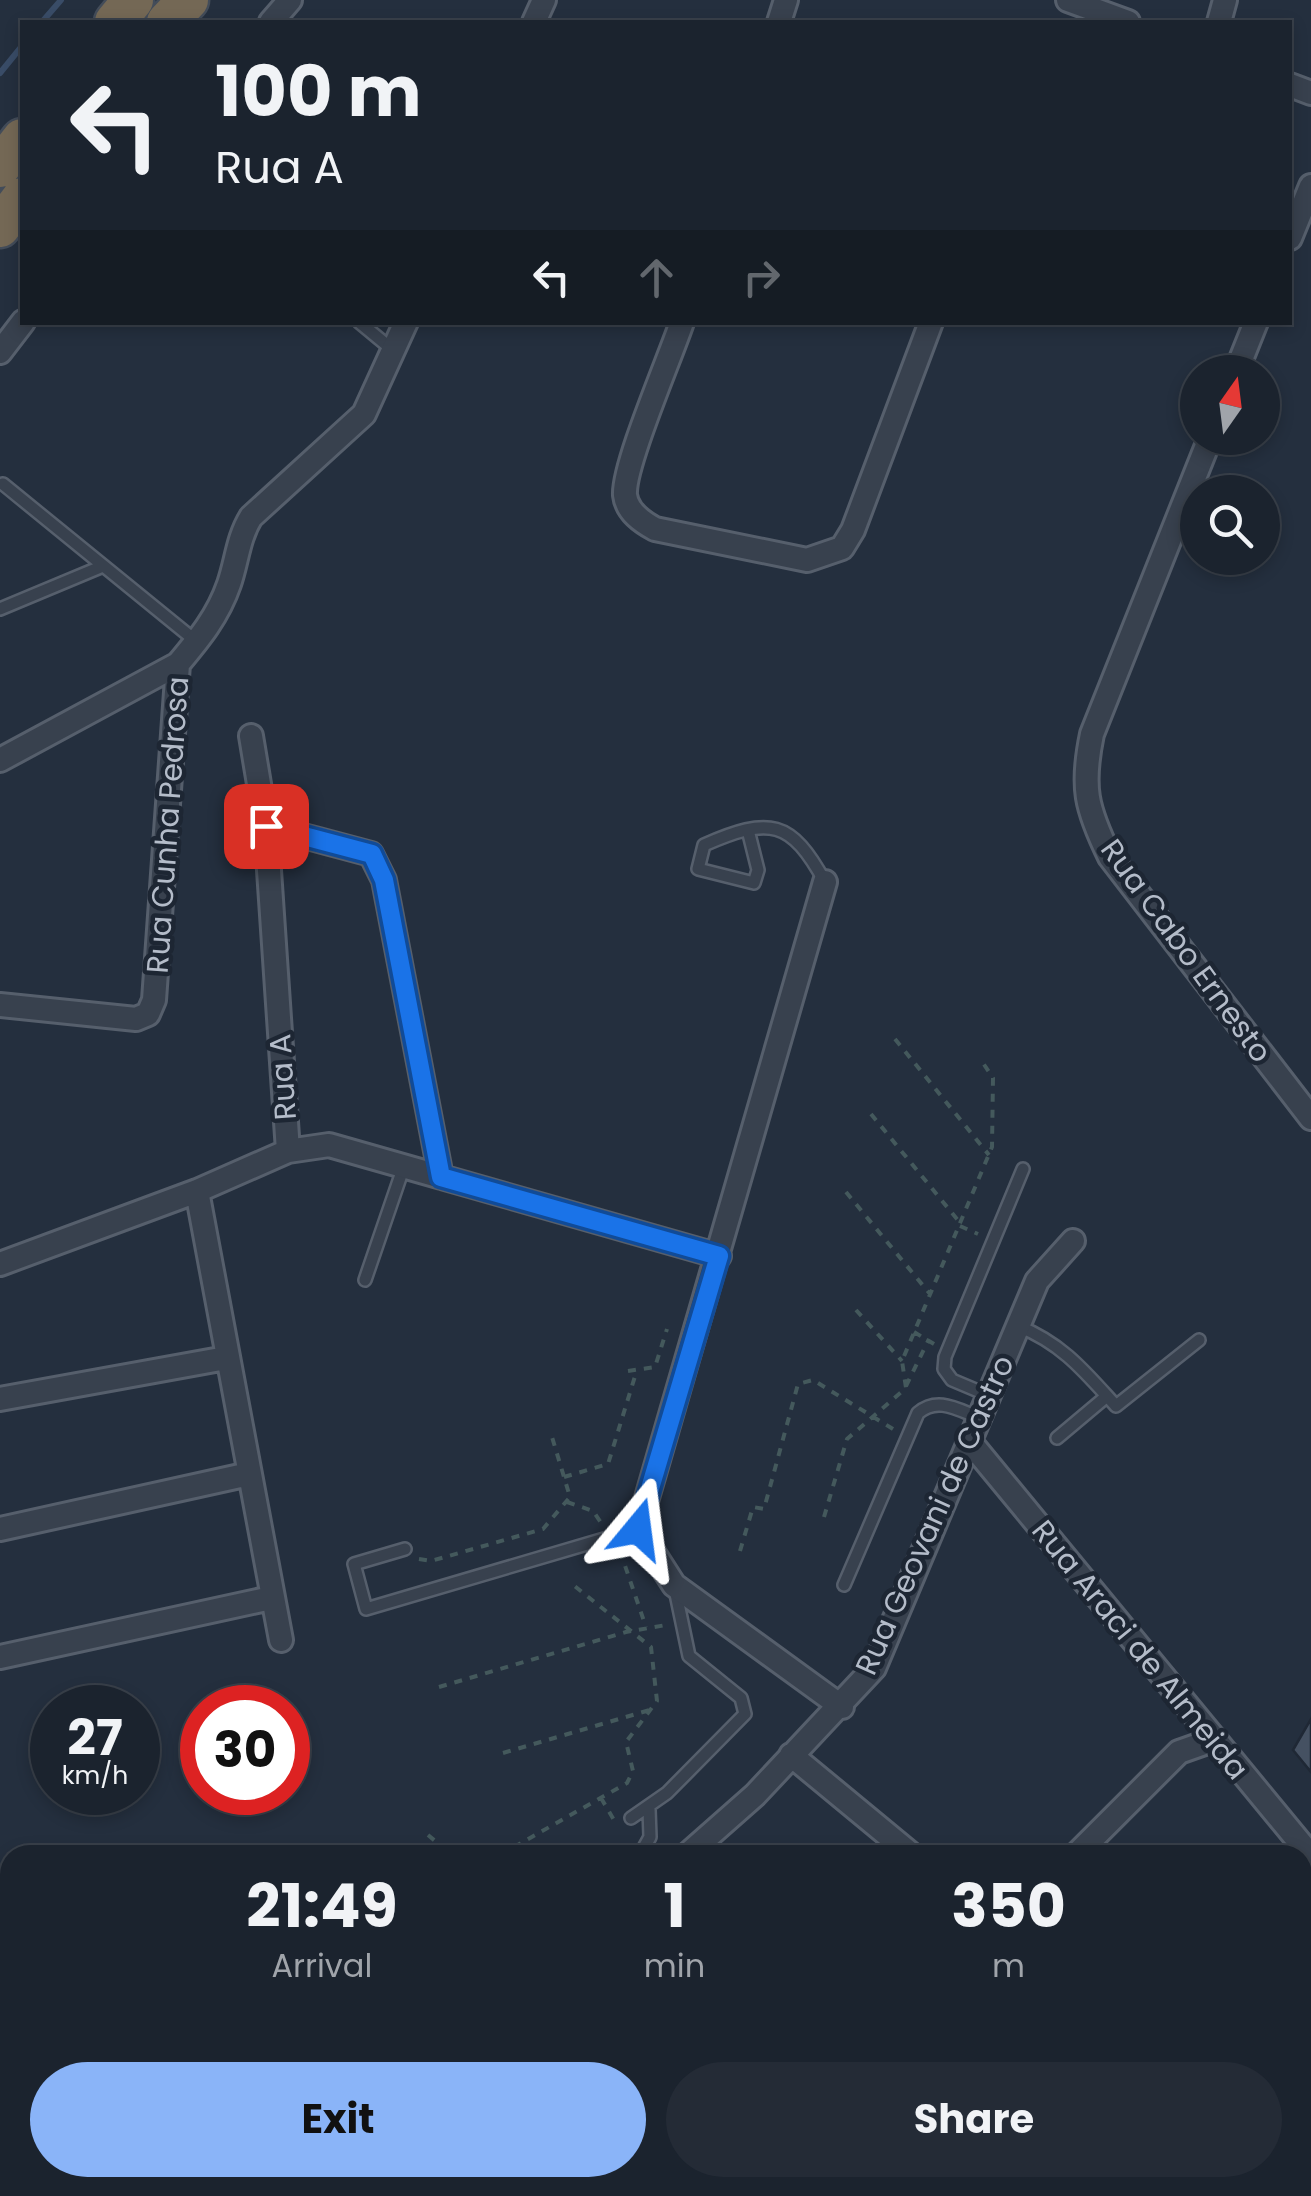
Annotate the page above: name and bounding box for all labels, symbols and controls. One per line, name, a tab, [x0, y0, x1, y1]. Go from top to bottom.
text: 100 m	[215, 42, 422, 141]
icon: left	[50, 60, 180, 190]
text: Rua A	[215, 136, 344, 199]
icon: left	[524, 250, 579, 305]
icon: ahead	[629, 250, 684, 305]
icon: right	[734, 250, 789, 305]
north arrow	[1180, 355, 1280, 455]
map controls	[1180, 355, 1280, 575]
button: search	[1180, 475, 1280, 575]
street label: Rua Cunha Pedrosa	[136, 675, 199, 975]
pin	[224, 784, 309, 869]
icon: arrive	[239, 799, 294, 854]
street label: Rua Cabo Ernesto	[1091, 830, 1282, 1071]
street label: Rua A	[258, 1033, 307, 1121]
street label: Rua Geovani de Castro	[845, 1348, 1025, 1682]
position arrow	[586, 1477, 690, 1581]
street label: Rua Araci de Almeida	[1022, 1511, 1259, 1789]
speed limit sign: 30	[180, 1685, 310, 1815]
text: 27	[67, 1702, 123, 1773]
text: km/h	[62, 1758, 128, 1793]
text: 21:49	[246, 1864, 398, 1948]
text: 1	[663, 1864, 686, 1948]
text: 350	[951, 1864, 1066, 1948]
text: Arrival	[272, 1943, 372, 1988]
text: min	[644, 1943, 705, 1988]
text: m	[992, 1943, 1025, 1988]
button: Exit	[30, 2062, 646, 2177]
button: Share	[666, 2062, 1282, 2177]

